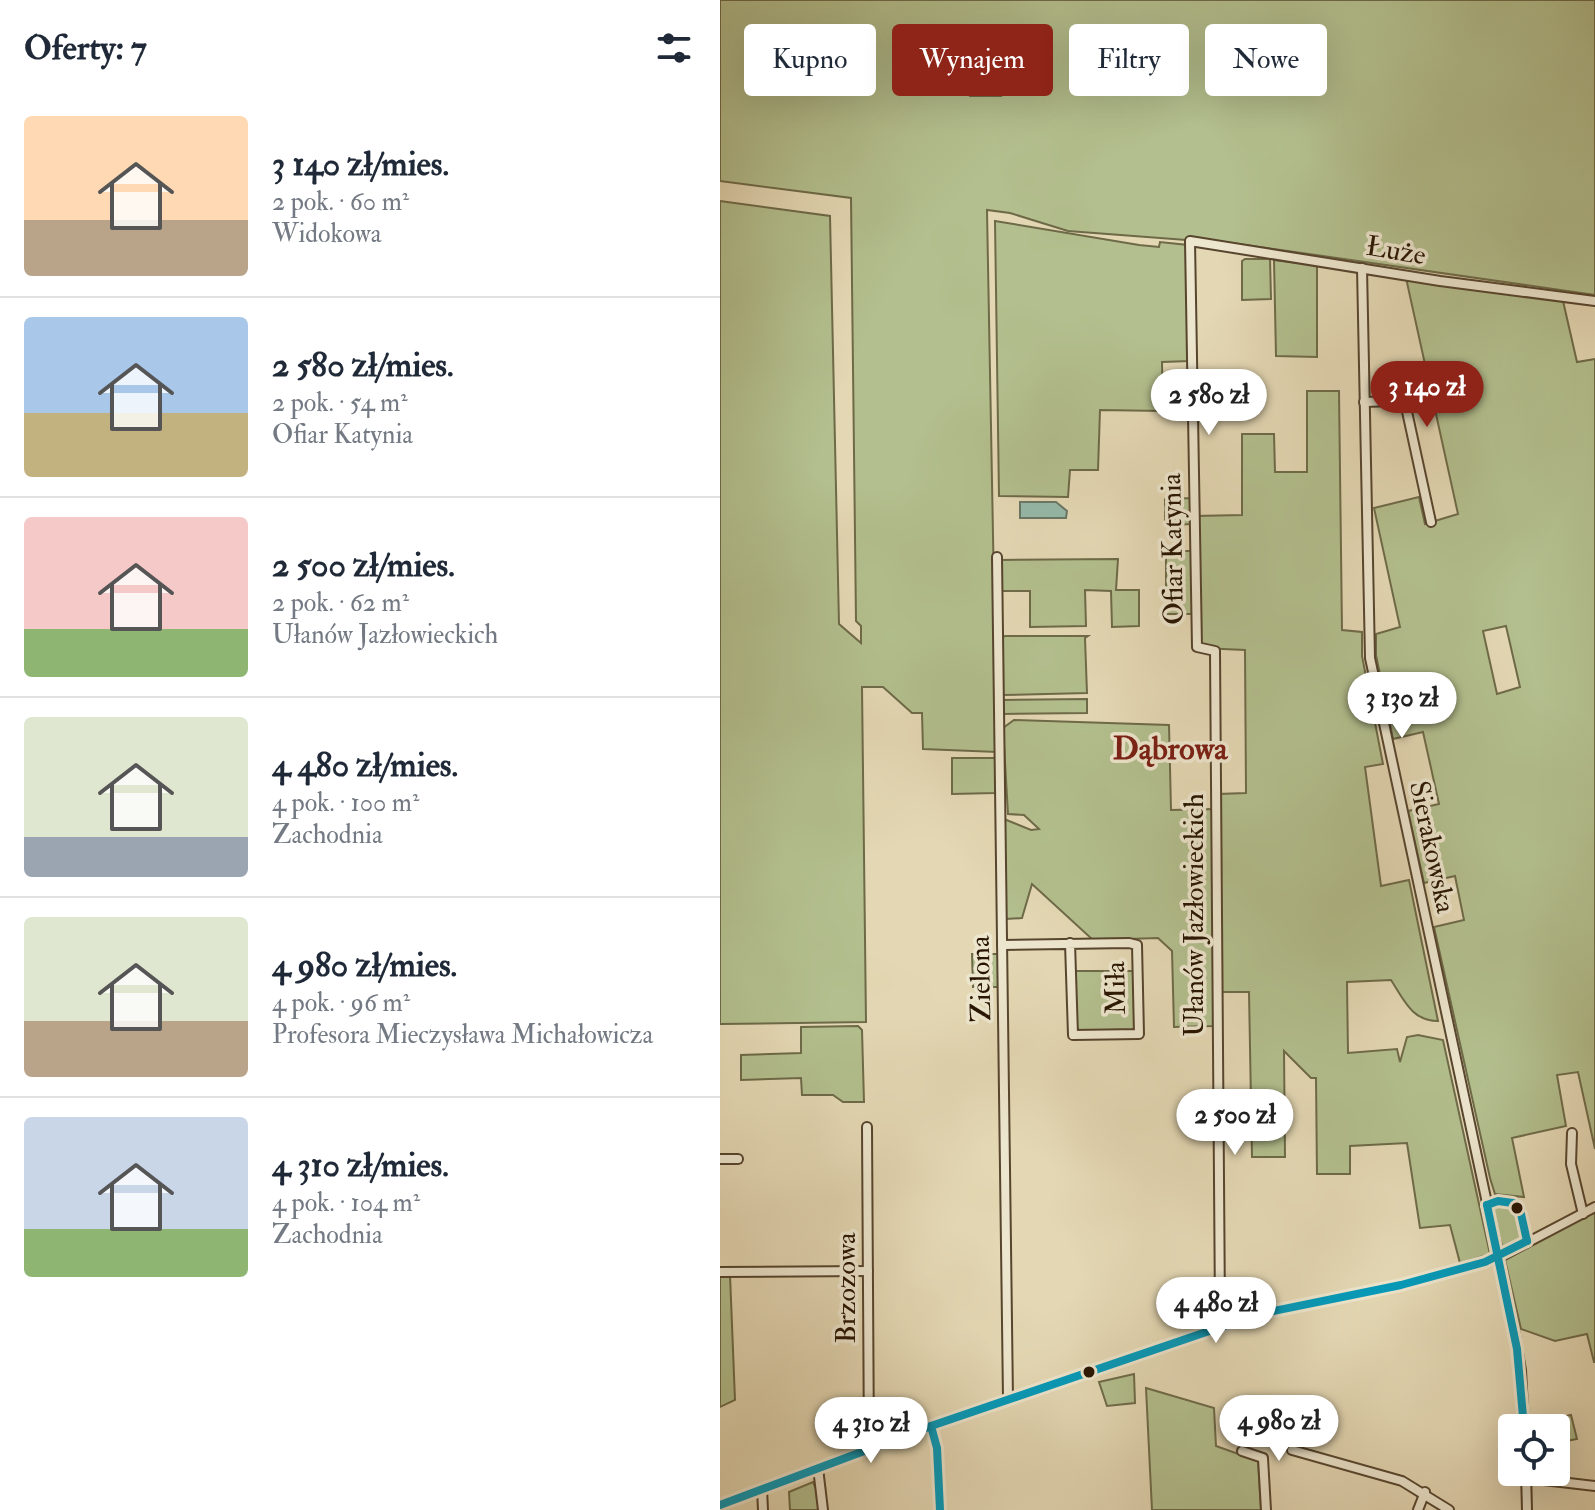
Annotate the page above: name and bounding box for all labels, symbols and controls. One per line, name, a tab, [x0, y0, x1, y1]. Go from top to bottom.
chip: Kupno	[744, 24, 876, 96]
chip: Wynajem	[892, 24, 1053, 96]
chip: Filtry	[1069, 24, 1189, 96]
chip: Nowe	[1205, 24, 1327, 96]
icon: filters	[652, 26, 696, 70]
text: Oferty: 7	[24, 27, 147, 70]
text: 3 140 zł/mies.	[272, 143, 449, 186]
icon: home	[88, 148, 184, 244]
text: 2 pok. · 60 m²	[272, 186, 409, 218]
text: Widokowa	[272, 218, 381, 250]
street label: Łuże	[1363, 229, 1429, 273]
text: 2 580 zł/mies.	[272, 344, 454, 387]
icon: home	[88, 349, 184, 445]
pin: 3 140 zł	[1344, 361, 1510, 429]
pin: 2 580 zł	[1126, 369, 1292, 437]
text: 3 140 zł	[1389, 371, 1465, 403]
text: 2 580 zł	[1169, 379, 1249, 411]
text: 2 pok. · 54 m²	[272, 387, 408, 419]
text: Ofiar Katynia	[272, 419, 413, 451]
street label: Ofiar Katynia	[1154, 472, 1192, 625]
text: 2 500 zł/mies.	[272, 544, 455, 587]
icon: home	[88, 549, 184, 645]
text: 2 pok. · 62 m²	[272, 587, 409, 619]
text: Ułanów Jazłowieckich	[272, 619, 498, 651]
pin: 3 130 zł	[1319, 672, 1485, 740]
text: 3 130 zł	[1366, 682, 1438, 714]
district label: Dąbrowa	[1113, 729, 1228, 769]
text: 4 480 zł/mies.	[272, 744, 458, 787]
icon: home	[88, 749, 184, 845]
street label: Sierakowska	[1401, 778, 1463, 917]
text: 4 pok. · 100 m²	[272, 787, 419, 819]
street label: Ułanów Jazłowieckich	[1177, 793, 1212, 1037]
text: Zachodnia	[272, 819, 383, 851]
street label: Zielona	[963, 935, 999, 1023]
text: 4 980 zł/mies.	[272, 944, 457, 987]
icon: home	[88, 949, 184, 1045]
street label: Miła	[1098, 961, 1134, 1015]
text: 4 pok. · 96 m²	[272, 987, 410, 1019]
text: Profesora Mieczysława Michałowicza	[272, 1019, 653, 1051]
pin: 2 500 zł	[1152, 1089, 1318, 1157]
text: 2 500 zł	[1194, 1099, 1276, 1131]
text: 4 310 zł/mies.	[272, 1144, 449, 1187]
icon: home	[88, 1149, 184, 1245]
text: 4 pok. · 104 m²	[272, 1187, 420, 1219]
unlabelled marker	[1509, 1200, 1525, 1216]
text: Zachodnia	[272, 1219, 383, 1251]
street label: Brzozowa	[829, 1232, 864, 1344]
pin: 4 480 zł	[1133, 1277, 1299, 1345]
text: 4 480 zł	[1174, 1287, 1258, 1319]
unlabelled marker	[1081, 1364, 1097, 1380]
pin: 4 980 zł	[1196, 1395, 1362, 1463]
pin: 4 310 zł	[788, 1397, 954, 1465]
text: 4 980 zł	[1237, 1405, 1321, 1437]
text: 4 310 zł	[833, 1407, 909, 1439]
map controls	[1498, 1414, 1570, 1486]
button: locate	[1498, 1414, 1570, 1486]

